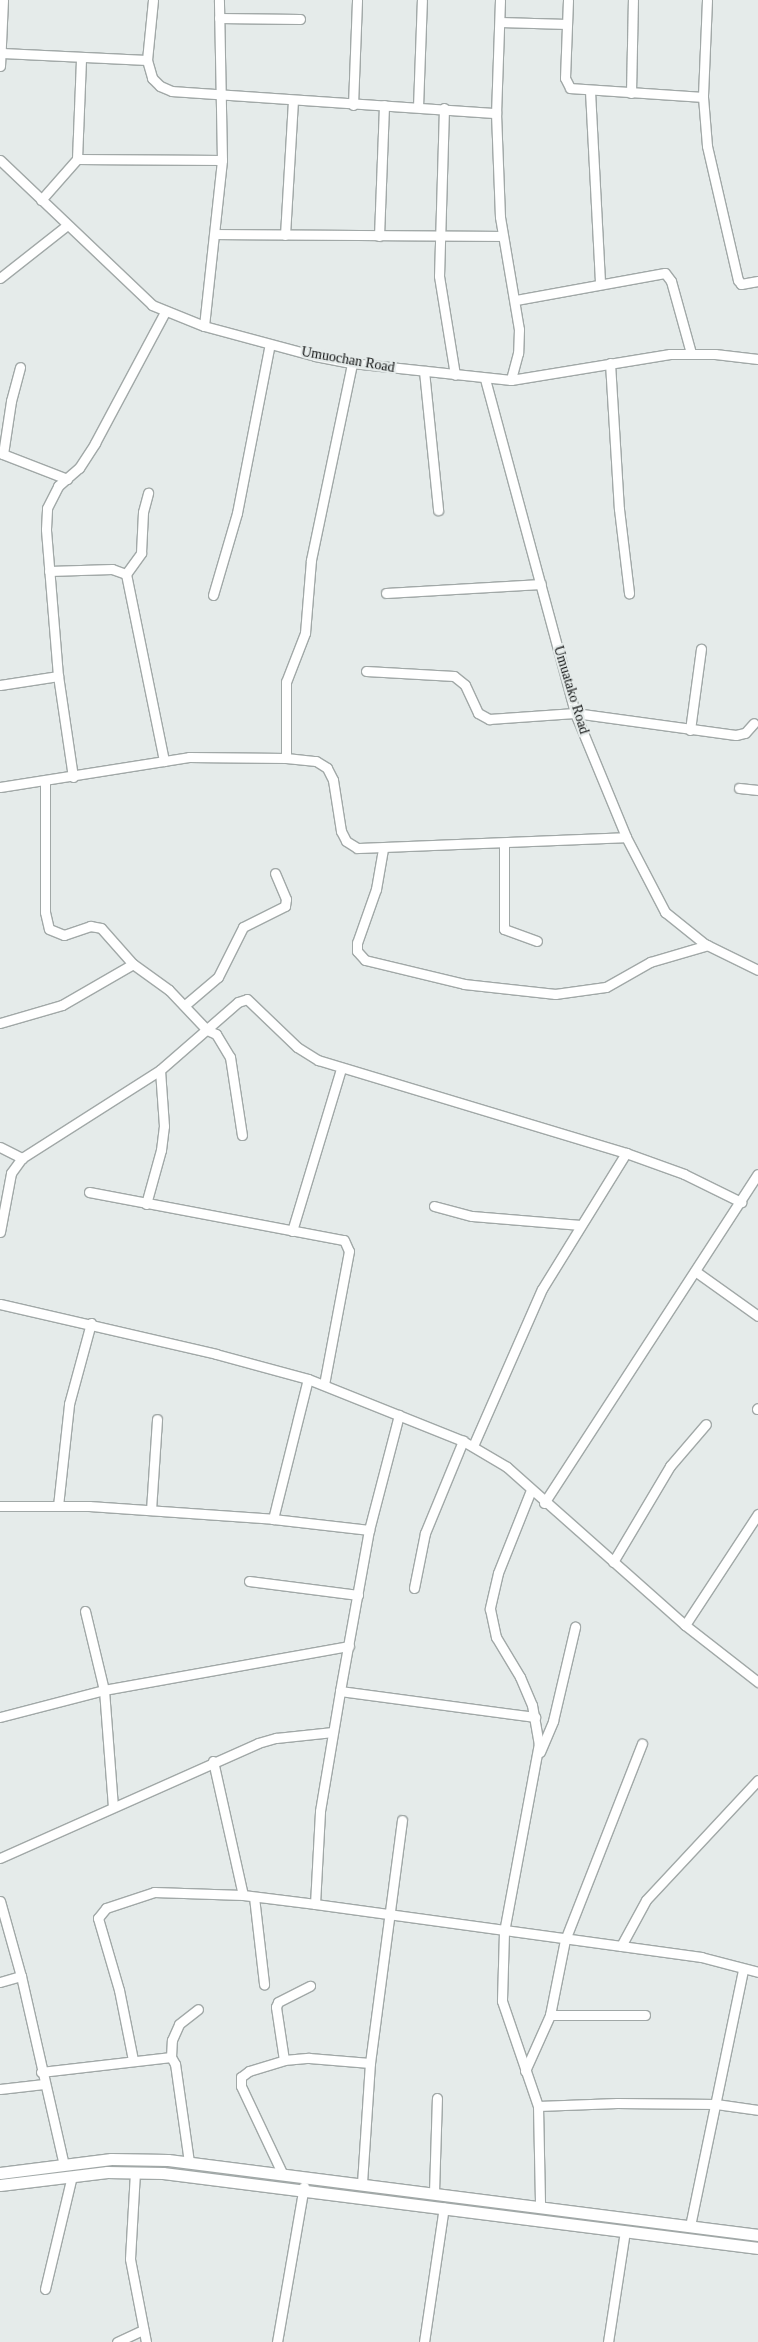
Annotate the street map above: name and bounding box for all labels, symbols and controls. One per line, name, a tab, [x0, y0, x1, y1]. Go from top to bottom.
street label: Umuochan Road	[300, 344, 396, 376]
street label: Umuatako Road	[550, 644, 592, 736]

